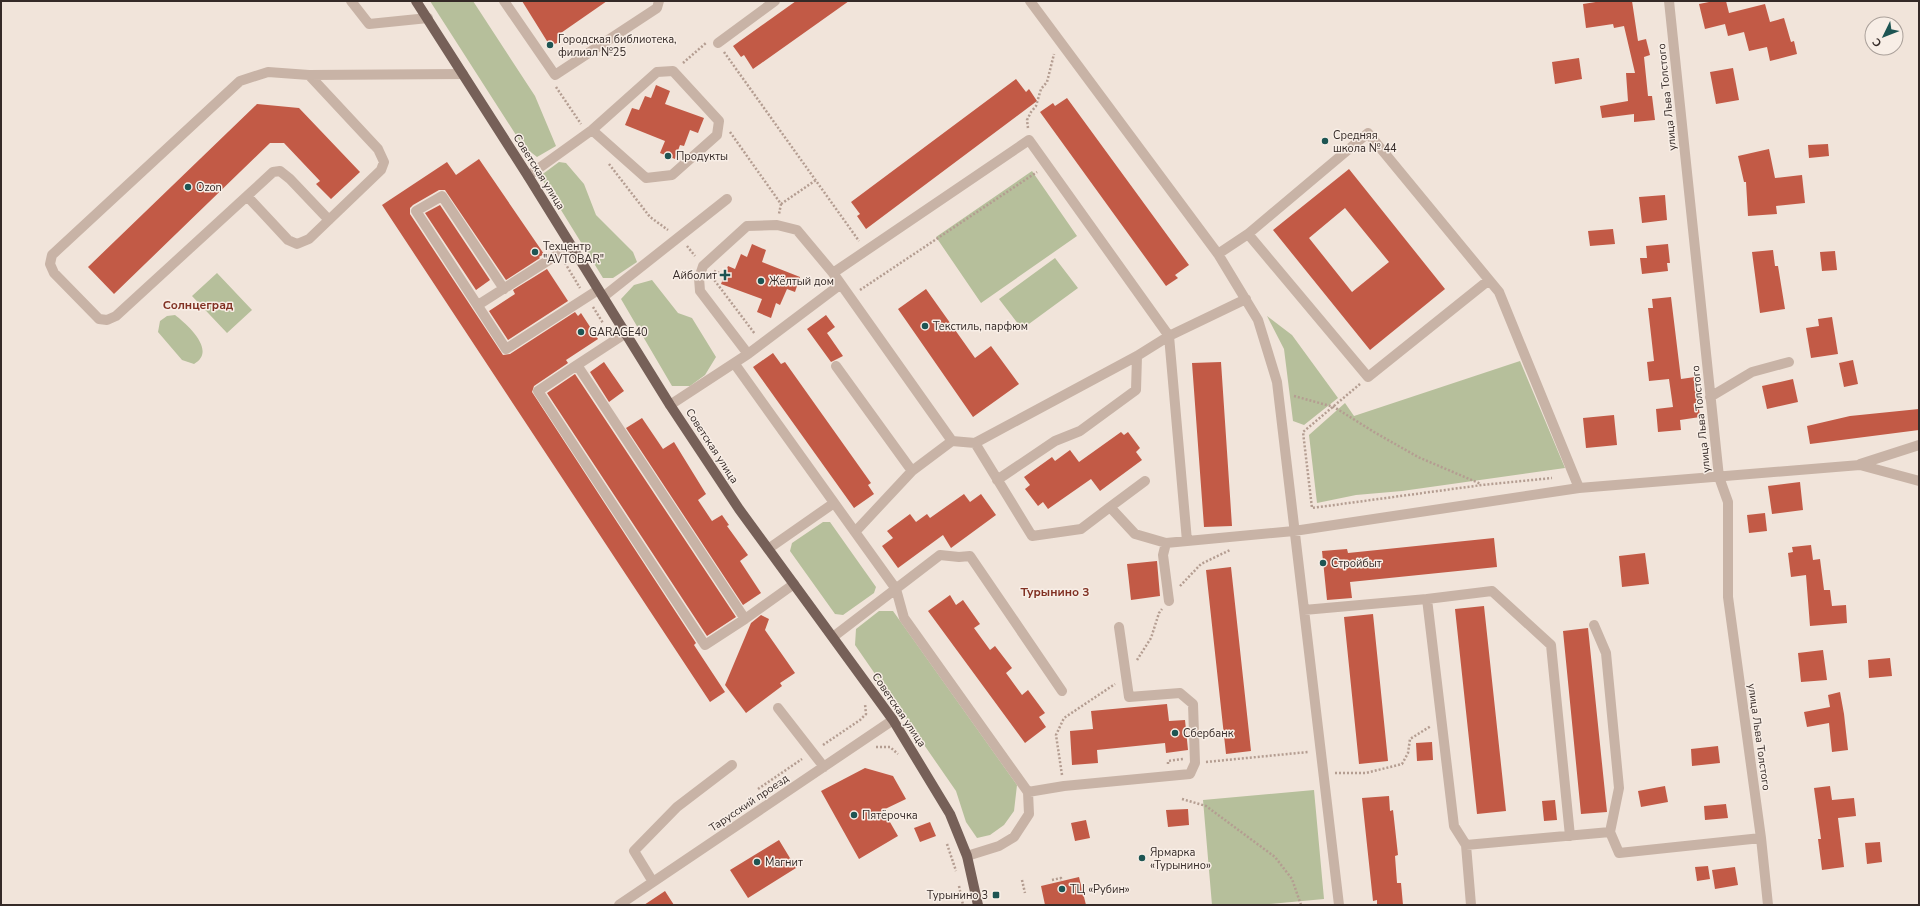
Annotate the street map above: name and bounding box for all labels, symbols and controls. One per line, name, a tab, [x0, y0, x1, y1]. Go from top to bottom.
north arrow	[1864, 16, 1904, 56]
place label: Городская библиотека, филиал №25	[558, 32, 677, 60]
text: С	[1869, 34, 1885, 50]
marker: Городская библиотека, филиал №25	[545, 40, 555, 50]
street label: улица Льва Толстого	[1654, 43, 1680, 151]
place label: Средняя школа № 44	[1333, 128, 1397, 156]
street label: Советская улица	[510, 131, 568, 213]
marker: Средняя школа № 44	[1320, 136, 1330, 146]
place label: Продукты	[676, 149, 728, 164]
marker: Продукты	[663, 151, 673, 161]
place label: Ozon	[196, 180, 222, 195]
marker: Ozon	[183, 182, 193, 192]
place label: Техцентр "AVTOBAR"	[543, 239, 604, 267]
marker: Техцентр "AVTOBAR"	[530, 247, 540, 257]
place label: Айболит	[673, 268, 717, 283]
marker: Айболит	[720, 270, 730, 280]
place label: Жёлтый дом	[769, 274, 834, 289]
marker: Жёлтый дом	[756, 276, 766, 286]
district label: Солнцеград	[163, 297, 234, 313]
place label: Текстиль, парфюм	[933, 319, 1028, 334]
marker: Текстиль, парфюм	[920, 321, 930, 331]
place label: GARAGE40	[589, 325, 648, 340]
marker: GARAGE40	[576, 327, 586, 337]
street label: улица Льва Толстого	[1688, 365, 1714, 473]
street label: Советская улица	[682, 406, 742, 487]
place label: Стройбыт	[1331, 556, 1382, 571]
marker: Стройбыт	[1318, 558, 1328, 568]
district label: Турынино 3	[1020, 584, 1090, 600]
street label: Советская улица	[869, 670, 930, 750]
street label: улица Льва Толстого	[1744, 683, 1774, 791]
place label: Сбербанк	[1183, 726, 1234, 741]
marker: Сбербанк	[1170, 728, 1180, 738]
street label: Тарусский проезд	[706, 771, 792, 835]
place label: Пятёрочка	[862, 808, 918, 823]
marker: Пятёрочка	[849, 810, 859, 820]
place label: Ярмарка «Турынино»	[1150, 845, 1211, 873]
marker: Ярмарка «Турынино»	[1137, 853, 1147, 863]
place label: Магнит	[765, 855, 803, 870]
marker: Магнит	[752, 857, 762, 867]
place label: ТЦ «Рубин»	[1070, 882, 1130, 897]
marker: ТЦ «Рубин»	[1057, 884, 1067, 894]
place label: Турынино 3	[927, 888, 988, 903]
marker: Турынино 3	[991, 890, 1001, 900]

